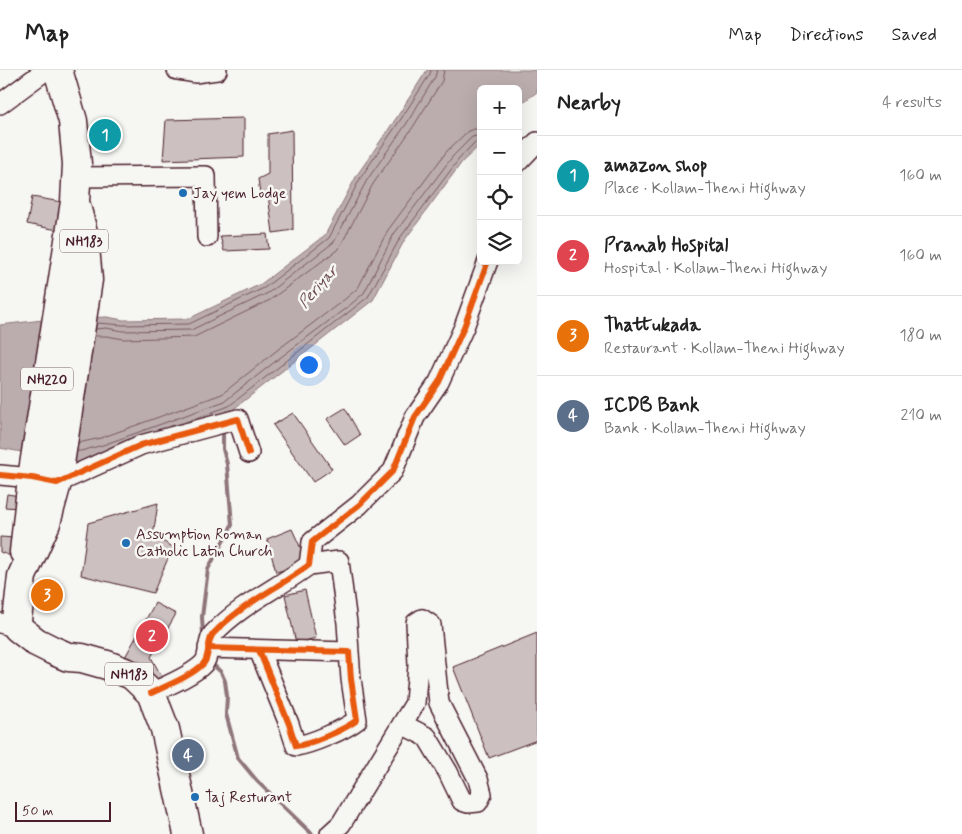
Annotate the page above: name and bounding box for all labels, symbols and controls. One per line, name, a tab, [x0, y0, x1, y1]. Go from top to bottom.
text: Map	[25, 19, 69, 50]
text: Map	[729, 23, 762, 47]
text: Directions	[790, 23, 864, 47]
text: Saved	[892, 23, 937, 47]
map controls	[477, 85, 522, 265]
button: +	[477, 85, 522, 130]
text: Nearby	[557, 89, 621, 117]
text: 4 results	[882, 92, 942, 113]
pin: 1	[89, 116, 121, 154]
button: −	[477, 130, 522, 175]
text: amazon shop	[604, 153, 707, 178]
text: 1	[569, 165, 577, 186]
text: 160 m	[899, 165, 942, 186]
button: locate	[477, 175, 522, 220]
text: Place · Kollam-Theni Highway	[604, 178, 806, 199]
place label: Jay yem Lodge	[193, 184, 286, 204]
marker: Jay yem Lodge	[177, 187, 189, 199]
button: layers	[477, 220, 522, 265]
road number: NH183	[60, 230, 108, 252]
text: Pranab Hospital	[604, 233, 728, 258]
text: 2	[569, 245, 577, 266]
text: 160 m	[899, 245, 942, 266]
text: Hospital · Kollam-Theni Highway	[604, 258, 827, 279]
water label: Periyar	[294, 260, 344, 313]
text: Thattukada	[604, 313, 701, 338]
text: 3	[569, 325, 577, 346]
text: 180 m	[899, 325, 942, 346]
text: Restaurant · Kollam-Theni Highway	[604, 338, 845, 359]
your location	[296, 352, 322, 378]
road number: NH220	[21, 368, 73, 390]
text: ICDB Bank	[604, 393, 699, 418]
text: 4	[568, 405, 578, 426]
text: 210 m	[901, 405, 942, 426]
text: Bank · Kollam-Theni Highway	[604, 418, 806, 439]
place label: Assumption Roman Catholic Latin Church	[136, 525, 273, 562]
marker: Assumption Roman Catholic Latin Church	[120, 537, 132, 549]
pin: 3	[31, 576, 63, 614]
pin: 2	[136, 617, 168, 655]
road number: NH183	[105, 662, 153, 686]
pin: 4	[172, 736, 204, 774]
place label: Taj Resturant	[205, 788, 292, 808]
marker: Taj Resturant	[189, 791, 201, 803]
scale bar	[15, 799, 111, 822]
text: 50 m	[22, 802, 53, 820]

